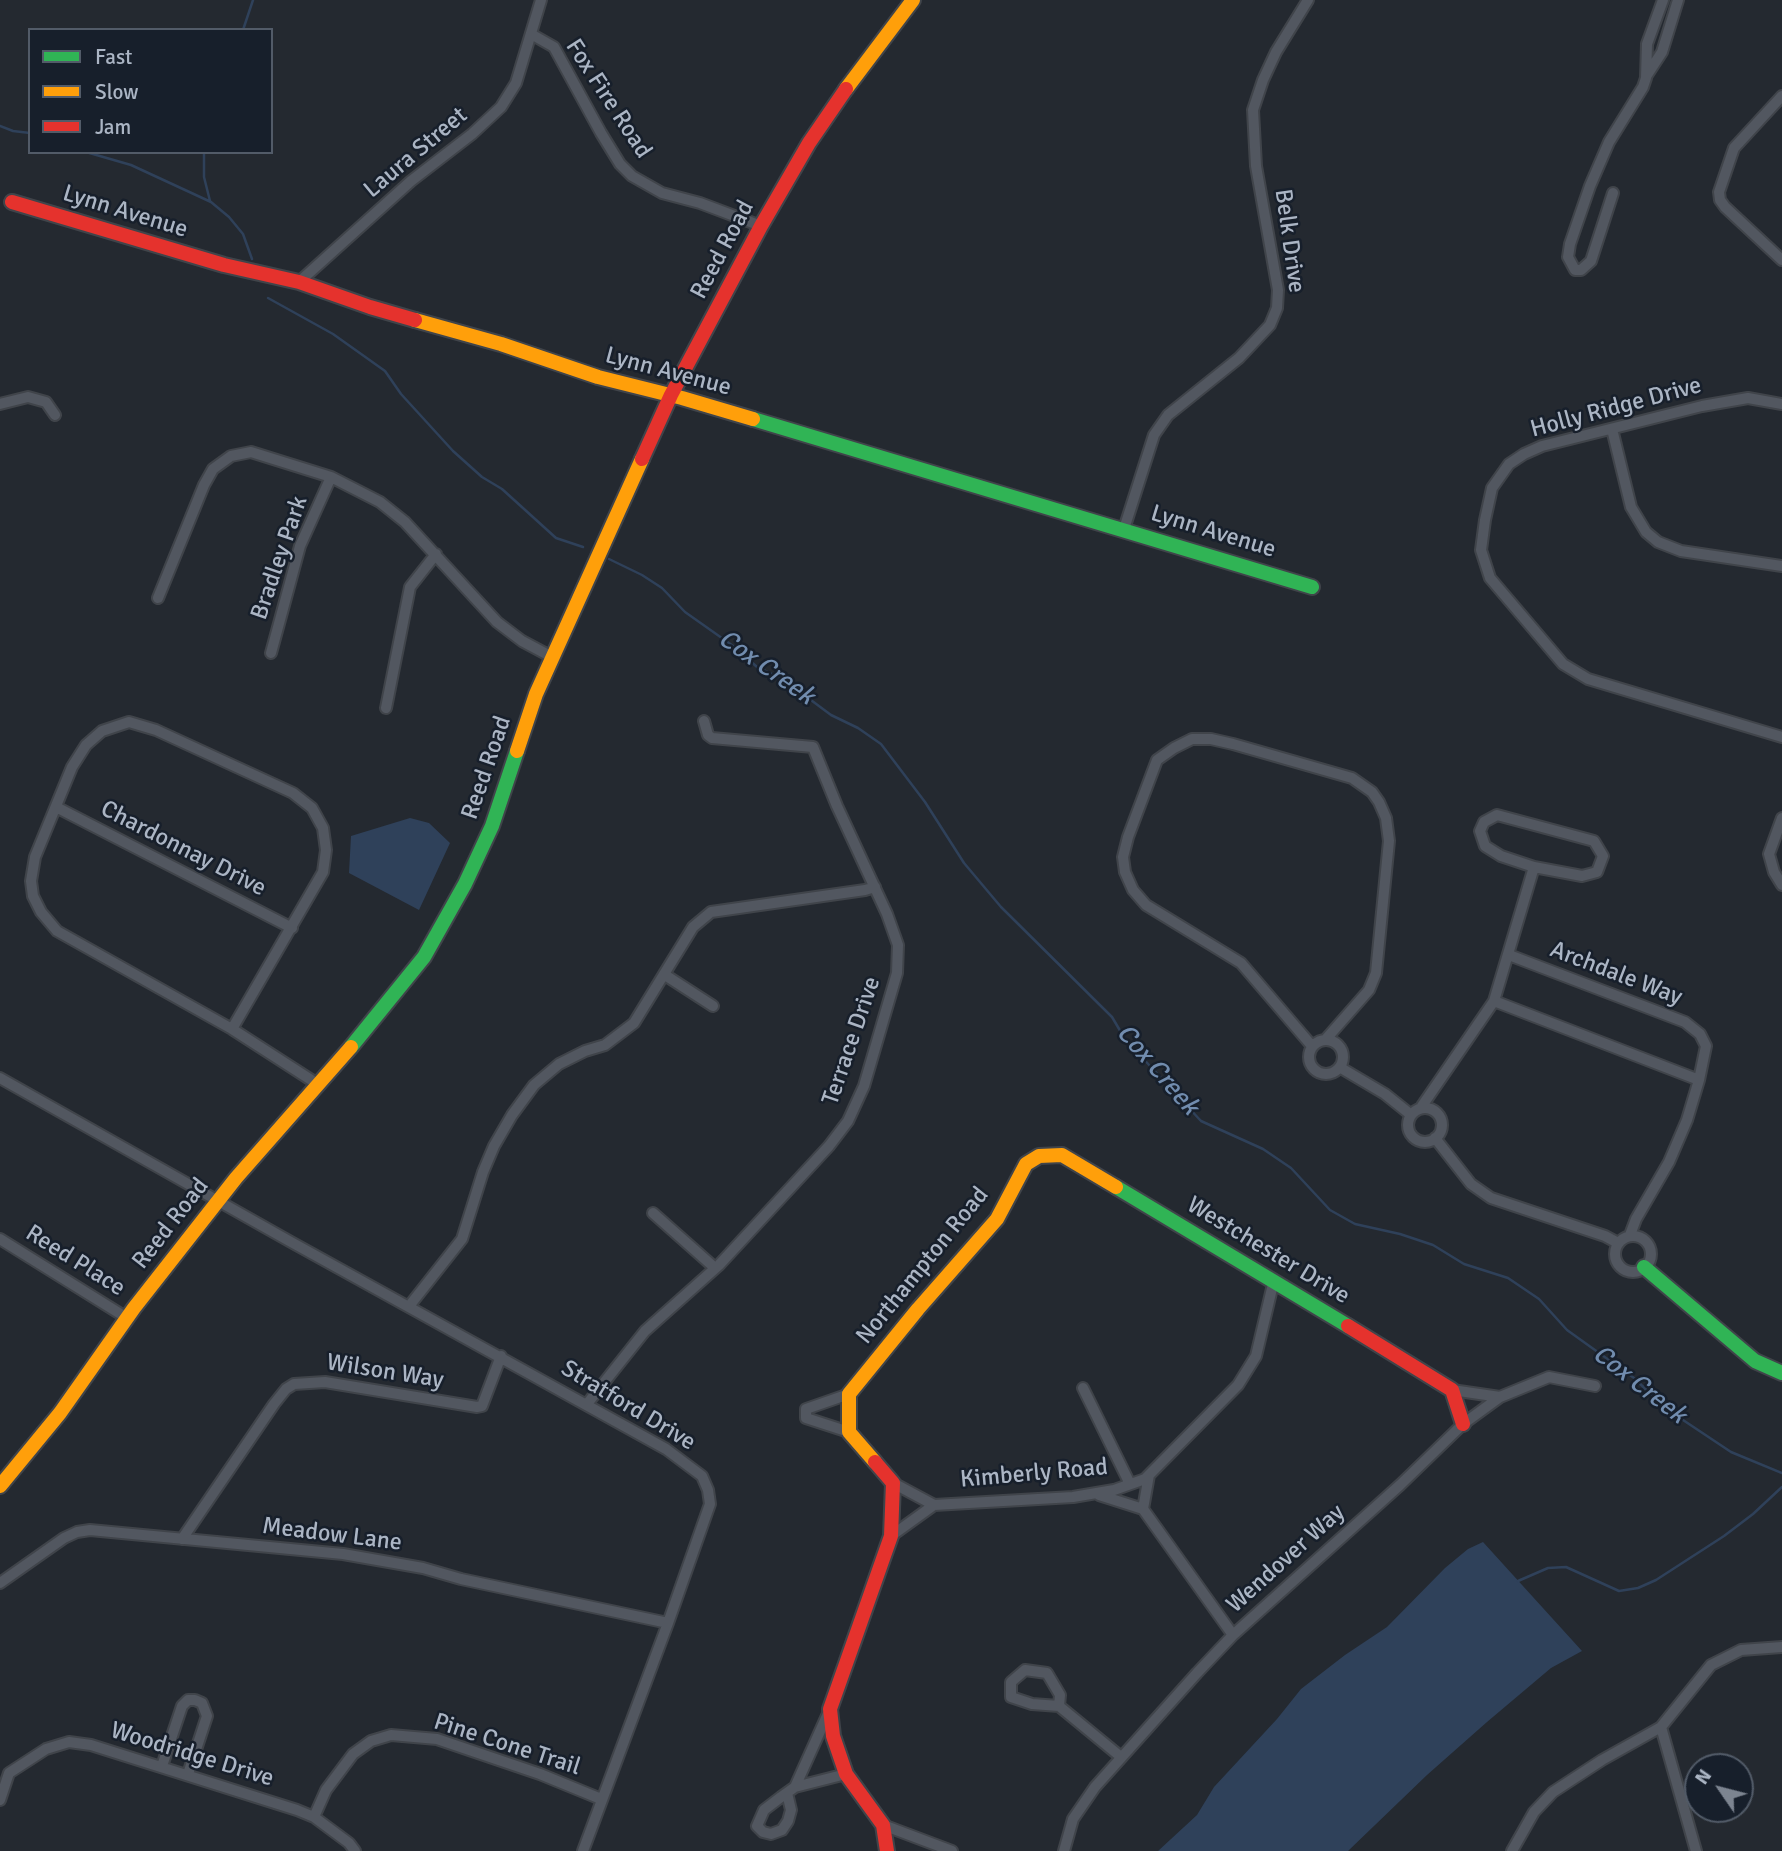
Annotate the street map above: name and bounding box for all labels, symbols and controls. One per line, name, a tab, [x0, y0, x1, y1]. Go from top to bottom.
legend	[28, 28, 273, 154]
street label: Fox Fire Road	[559, 34, 657, 164]
text: Fast	[95, 44, 132, 70]
text: Slow	[95, 79, 139, 105]
street label: Laura Street	[358, 101, 474, 205]
text: Jam	[95, 114, 131, 140]
street label: Lynn Avenue	[59, 179, 191, 245]
street label: Belk Drive	[1267, 187, 1311, 295]
street label: Reed Road	[685, 196, 761, 304]
street label: Lynn Avenue	[602, 341, 734, 403]
street label: Holly Ridge Drive	[1527, 371, 1705, 445]
street label: Bradley Park	[245, 492, 315, 624]
street label: Lynn Avenue	[1147, 499, 1279, 565]
water label: Cox Creek	[712, 624, 820, 712]
street label: Reed Road	[456, 712, 518, 824]
street label: Chardonnay Drive	[95, 795, 271, 903]
street label: Archdale Way	[1546, 936, 1686, 1012]
street label: Terrace Drive	[817, 973, 887, 1109]
water label: Cox Creek	[1109, 1018, 1205, 1122]
street label: Reed Road	[127, 1173, 215, 1275]
street label: Northampton Road	[851, 1182, 995, 1350]
street label: Westchester Drive	[1181, 1191, 1355, 1311]
street label: Reed Place	[20, 1219, 130, 1303]
water label: Cox Creek	[1586, 1339, 1692, 1431]
street label: Wilson Way	[325, 1349, 445, 1395]
street label: Stratford Drive	[556, 1355, 700, 1457]
street label: Kimberly Road	[959, 1453, 1109, 1495]
street label: Wendover Way	[1221, 1498, 1351, 1620]
street label: Meadow Lane	[260, 1512, 404, 1558]
street label: Pine Cone Trail	[430, 1708, 584, 1782]
street label: Woodridge Drive	[107, 1716, 277, 1794]
north arrow	[1684, 1753, 1754, 1823]
text: N	[1690, 1765, 1717, 1789]

